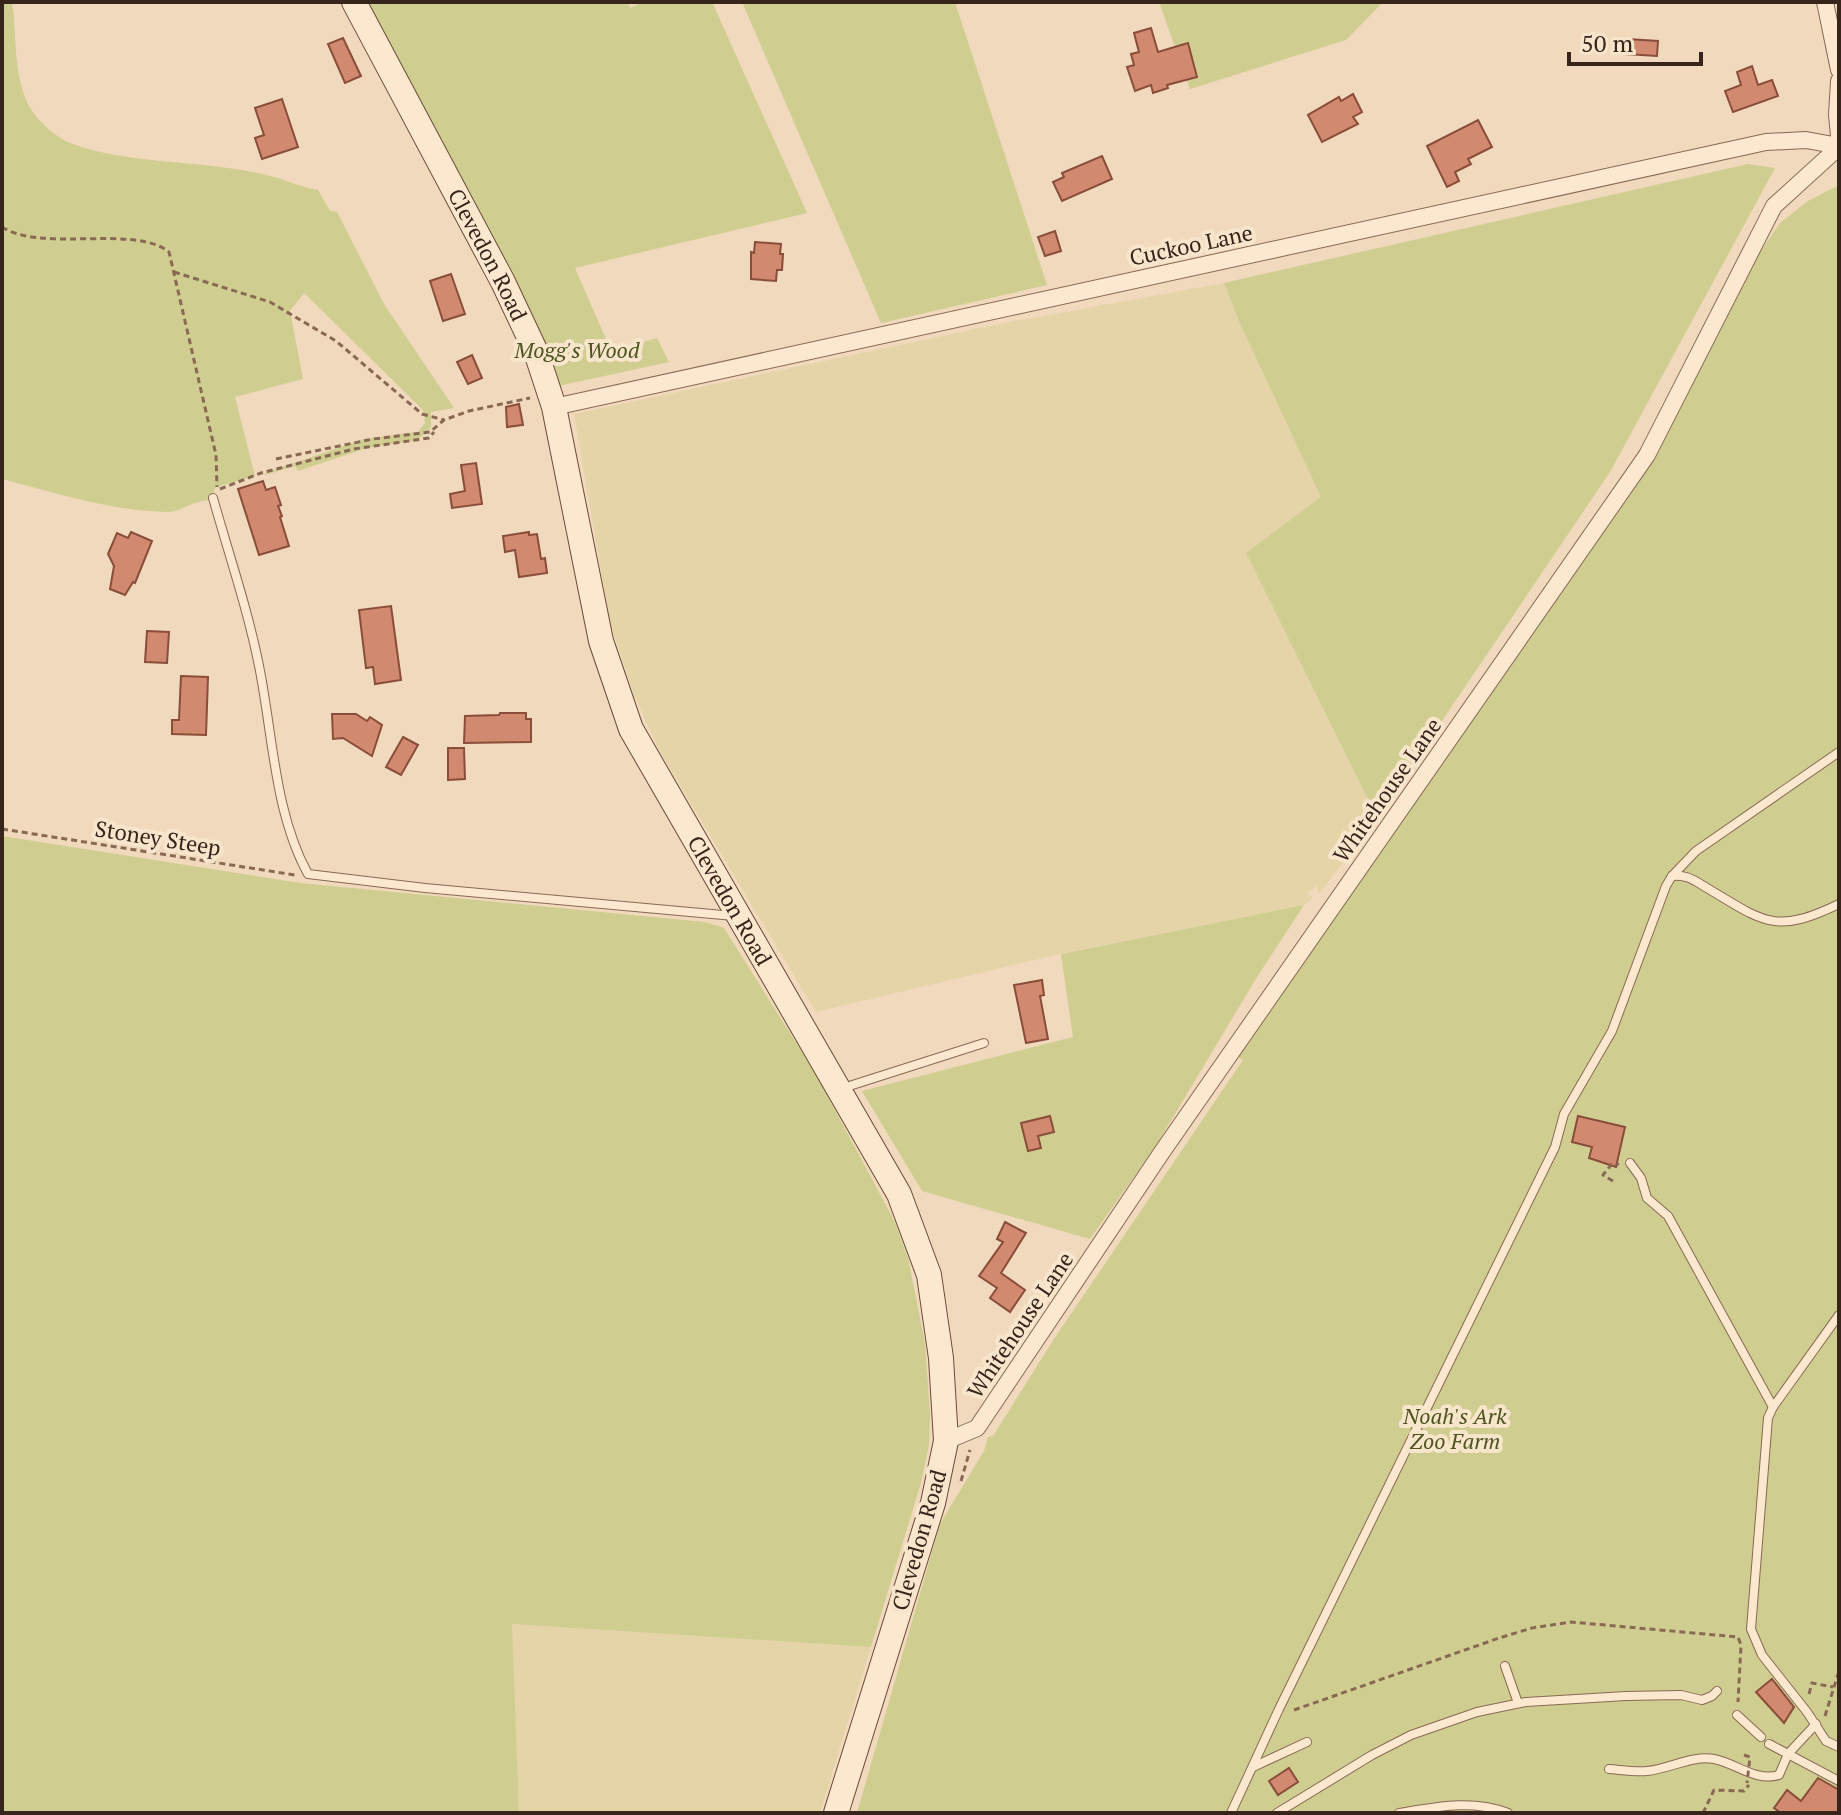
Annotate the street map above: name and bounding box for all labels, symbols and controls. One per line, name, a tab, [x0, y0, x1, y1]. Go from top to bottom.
scale bar	[1569, 16, 1701, 66]
text: 50 m	[1581, 27, 1633, 59]
street label: Clevedon Road	[442, 183, 534, 325]
street label: Cuckoo Lane	[1127, 217, 1255, 272]
park label: Mogg's Wood	[513, 335, 641, 364]
street label: Whitehouse Lane	[1326, 712, 1447, 868]
street label: Stoney Steep	[93, 813, 223, 862]
street label: Clevedon Road	[681, 830, 779, 970]
street label: Whitehouse Lane	[960, 1246, 1079, 1403]
park label: Noah's Ark Zoo Farm	[1402, 1401, 1507, 1455]
street label: Clevedon Road	[885, 1466, 952, 1614]

